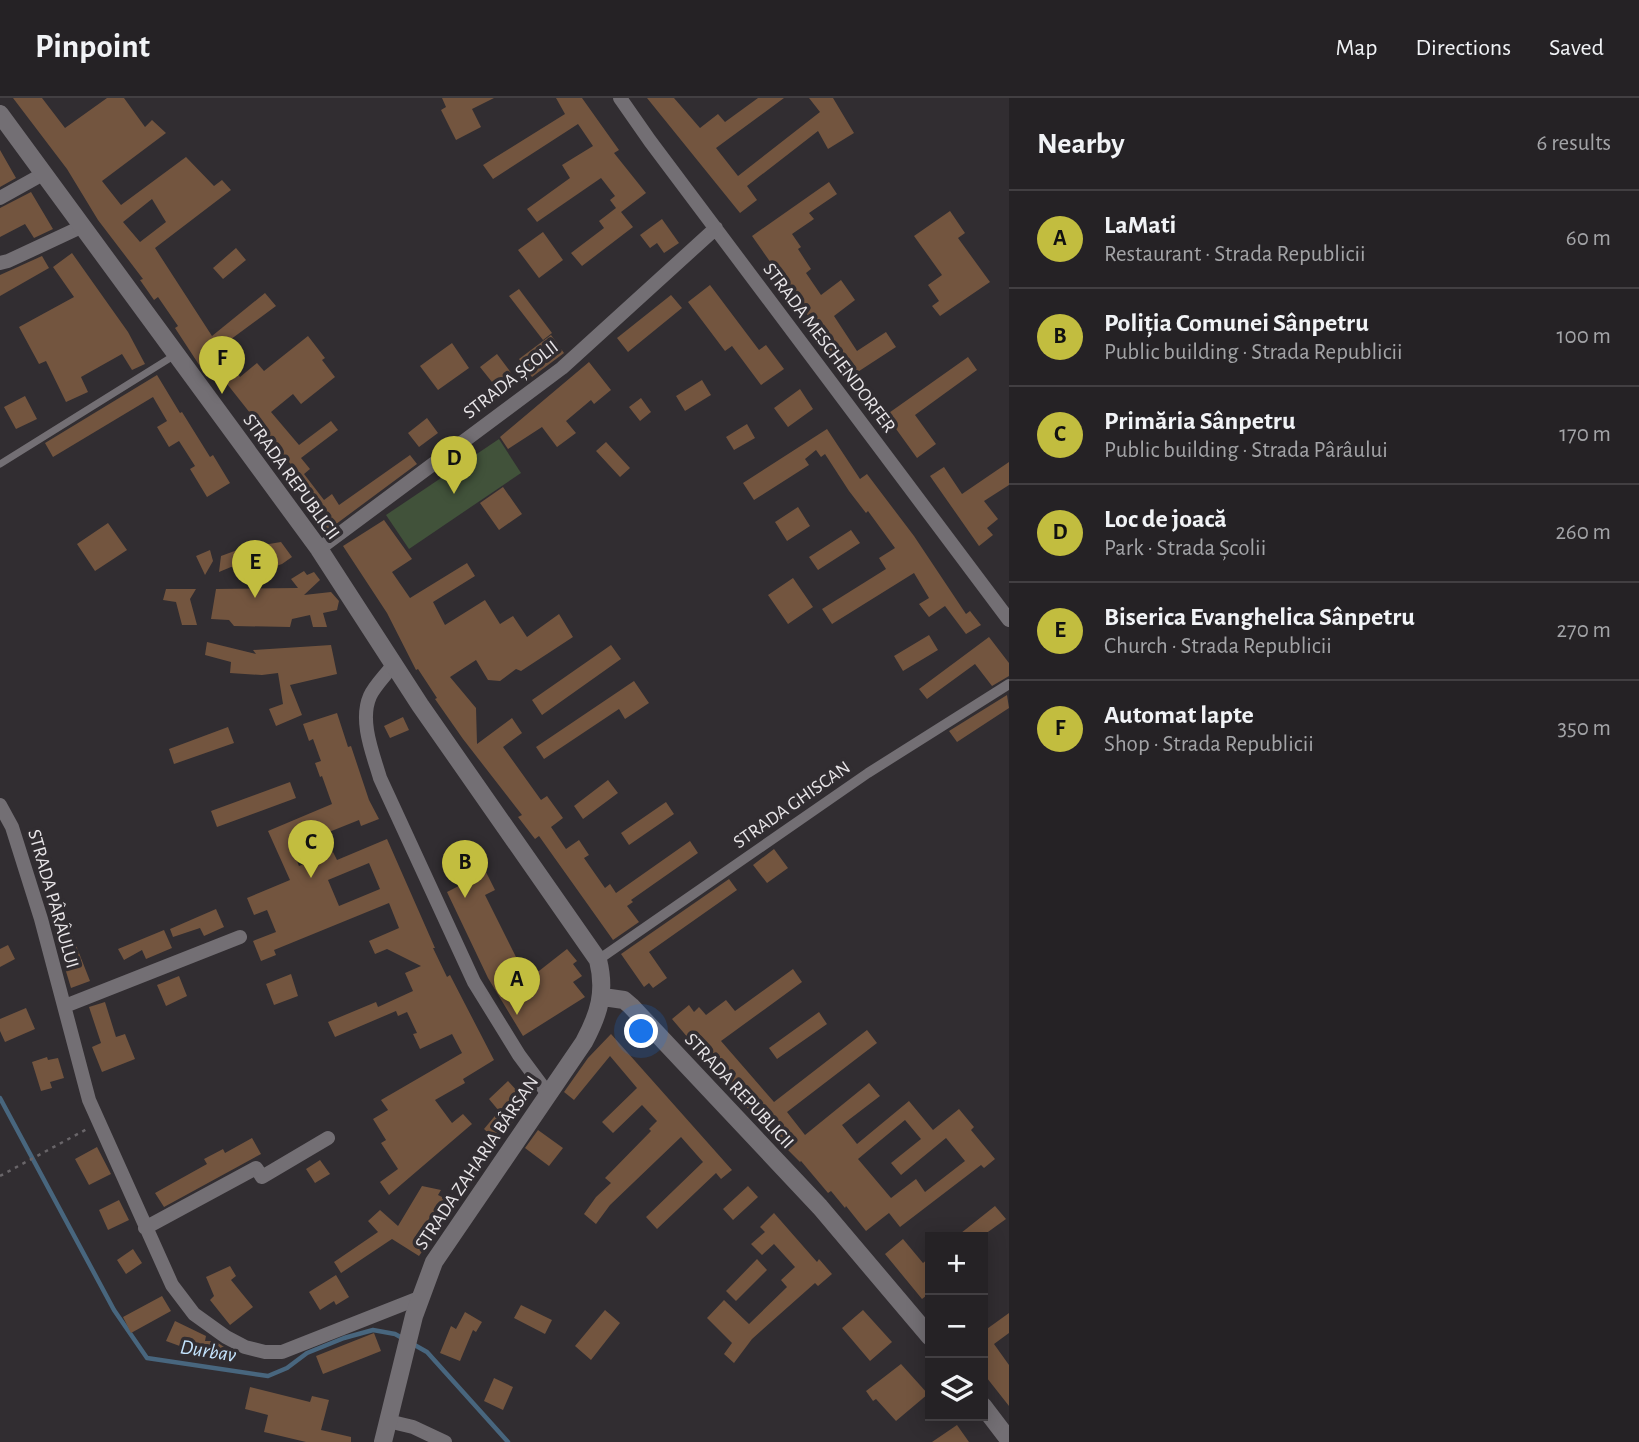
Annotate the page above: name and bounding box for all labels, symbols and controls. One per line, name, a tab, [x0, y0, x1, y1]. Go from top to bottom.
text: Pinpoint	[35, 31, 150, 64]
text: Map	[1335, 36, 1377, 60]
text: Directions	[1415, 36, 1511, 60]
text: Saved	[1549, 36, 1604, 60]
text: Nearby	[1037, 129, 1125, 159]
text: 6 results	[1537, 132, 1611, 155]
text: LaMati	[1104, 212, 1176, 238]
text: A	[1053, 227, 1067, 250]
text: 60 m	[1566, 227, 1611, 250]
text: Restaurant · Strada Republicii	[1104, 243, 1366, 266]
street label: STRADA MESCHENDORFER	[759, 260, 899, 436]
text: Poliția Comunei Sânpetru	[1104, 310, 1369, 336]
text: B	[1053, 325, 1067, 348]
text: 100 m	[1557, 325, 1611, 348]
pin: F	[199, 336, 245, 394]
street label: STRADA ȘCOLII	[460, 337, 563, 424]
text: Public building · Strada Republicii	[1104, 341, 1403, 364]
text: Primăria Sânpetru	[1104, 408, 1296, 434]
street label: STRADA REPUBLICII	[239, 411, 343, 543]
text: C	[1054, 423, 1066, 446]
text: 170 m	[1559, 423, 1611, 446]
pin: D	[431, 436, 477, 494]
text: Public building · Strada Pârâului	[1104, 439, 1388, 462]
text: Loc de joacă	[1104, 506, 1227, 532]
text: D	[1052, 521, 1068, 544]
text: 260 m	[1555, 521, 1611, 544]
text: Park · Strada Școlii	[1104, 537, 1266, 560]
pin: E	[232, 540, 278, 598]
text: Biserica Evanghelica Sânpetru	[1104, 604, 1415, 630]
text: E	[1054, 619, 1066, 642]
text: 270 m	[1557, 619, 1611, 642]
text: Church · Strada Republicii	[1104, 635, 1332, 658]
text: Automat lapte	[1104, 702, 1254, 728]
text: F	[1055, 717, 1065, 740]
text: 350 m	[1558, 717, 1611, 740]
text: Shop · Strada Republicii	[1104, 733, 1314, 756]
street label: STRADA GHISCAN	[730, 758, 854, 852]
pin: C	[288, 820, 334, 878]
street label: STRADA PÂRÂULUI	[24, 827, 84, 971]
pin: B	[442, 840, 488, 898]
pin: A	[494, 957, 540, 1015]
your location	[624, 1014, 658, 1048]
street label: STRADA REPUBLICII	[681, 1030, 797, 1152]
street label: STRADA ZAHARIA BÂRSAN	[410, 1072, 542, 1253]
map controls	[925, 1232, 988, 1421]
button: +	[925, 1232, 988, 1295]
button: −	[925, 1295, 988, 1358]
water label: Durbav	[179, 1336, 238, 1366]
button: layers	[925, 1358, 988, 1421]

